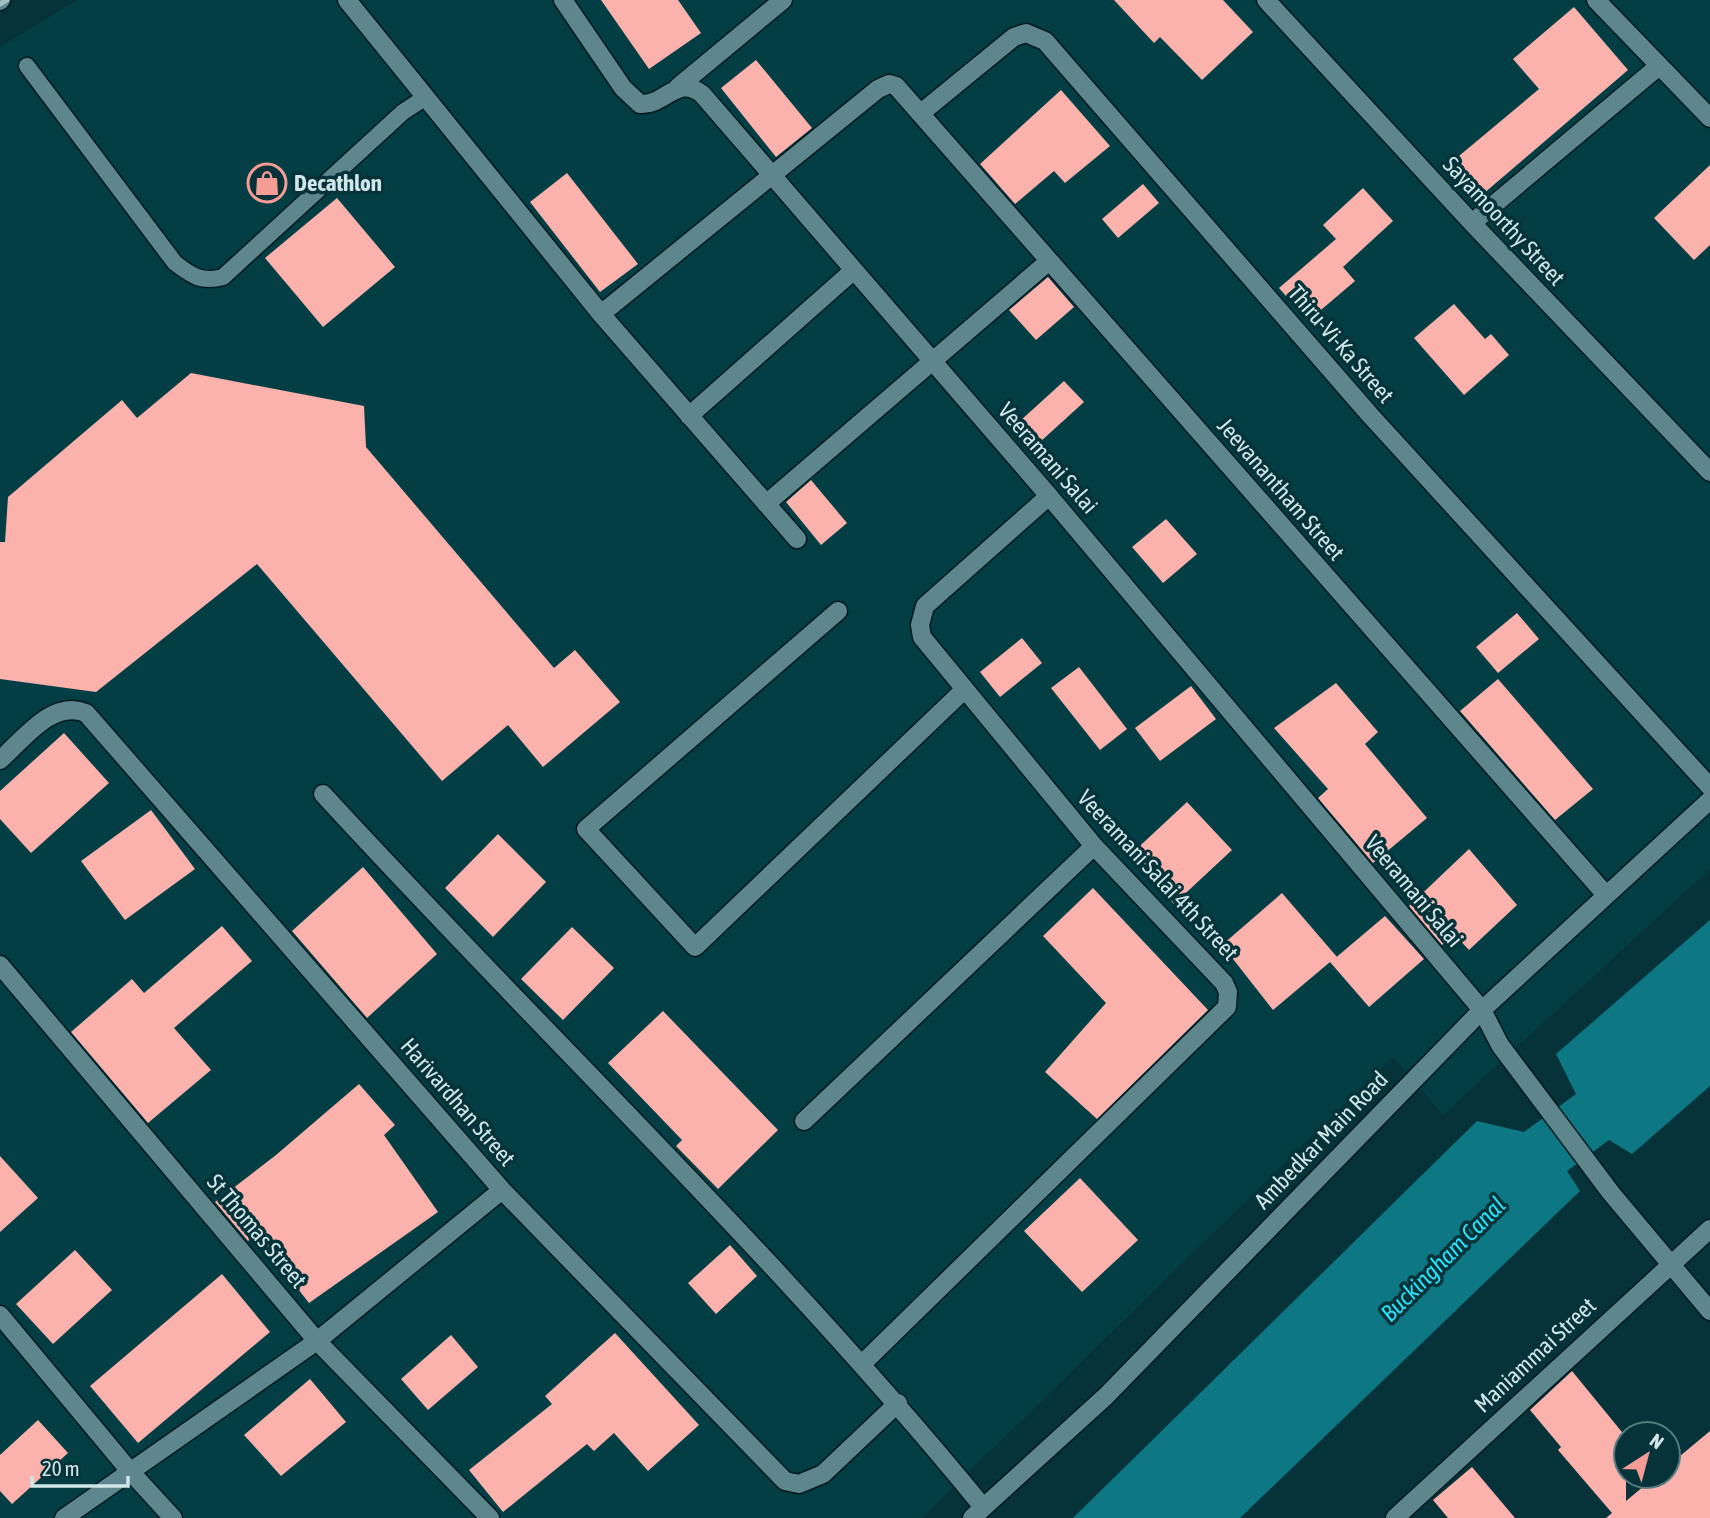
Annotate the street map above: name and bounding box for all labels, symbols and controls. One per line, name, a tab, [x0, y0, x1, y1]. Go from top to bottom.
street label: Sayamoorthy Street	[1438, 151, 1570, 291]
shop icon: Decathlon	[246, 162, 288, 204]
place label: Decathlon	[294, 170, 382, 196]
street label: Thiru-Vi-Ka Street	[1283, 280, 1399, 408]
street label: Veeramani Salai	[993, 398, 1103, 518]
street label: Jeevanantham Street	[1212, 413, 1350, 565]
street label: Veeramani Salai 4th Street	[1072, 785, 1244, 965]
street label: Veeramani Salai	[1360, 830, 1468, 952]
street label: Harivardhan Street	[396, 1033, 520, 1171]
street label: Ambedkar Main Road	[1249, 1066, 1393, 1214]
street label: St Thomas Street	[202, 1169, 312, 1293]
water label: Buckingham Canal	[1375, 1191, 1511, 1327]
street label: Maniammai Street	[1469, 1292, 1601, 1418]
north arrow	[1612, 1420, 1682, 1490]
text: N	[1646, 1429, 1668, 1453]
scale bar	[32, 1444, 128, 1488]
text: 20 m	[42, 1456, 80, 1480]

